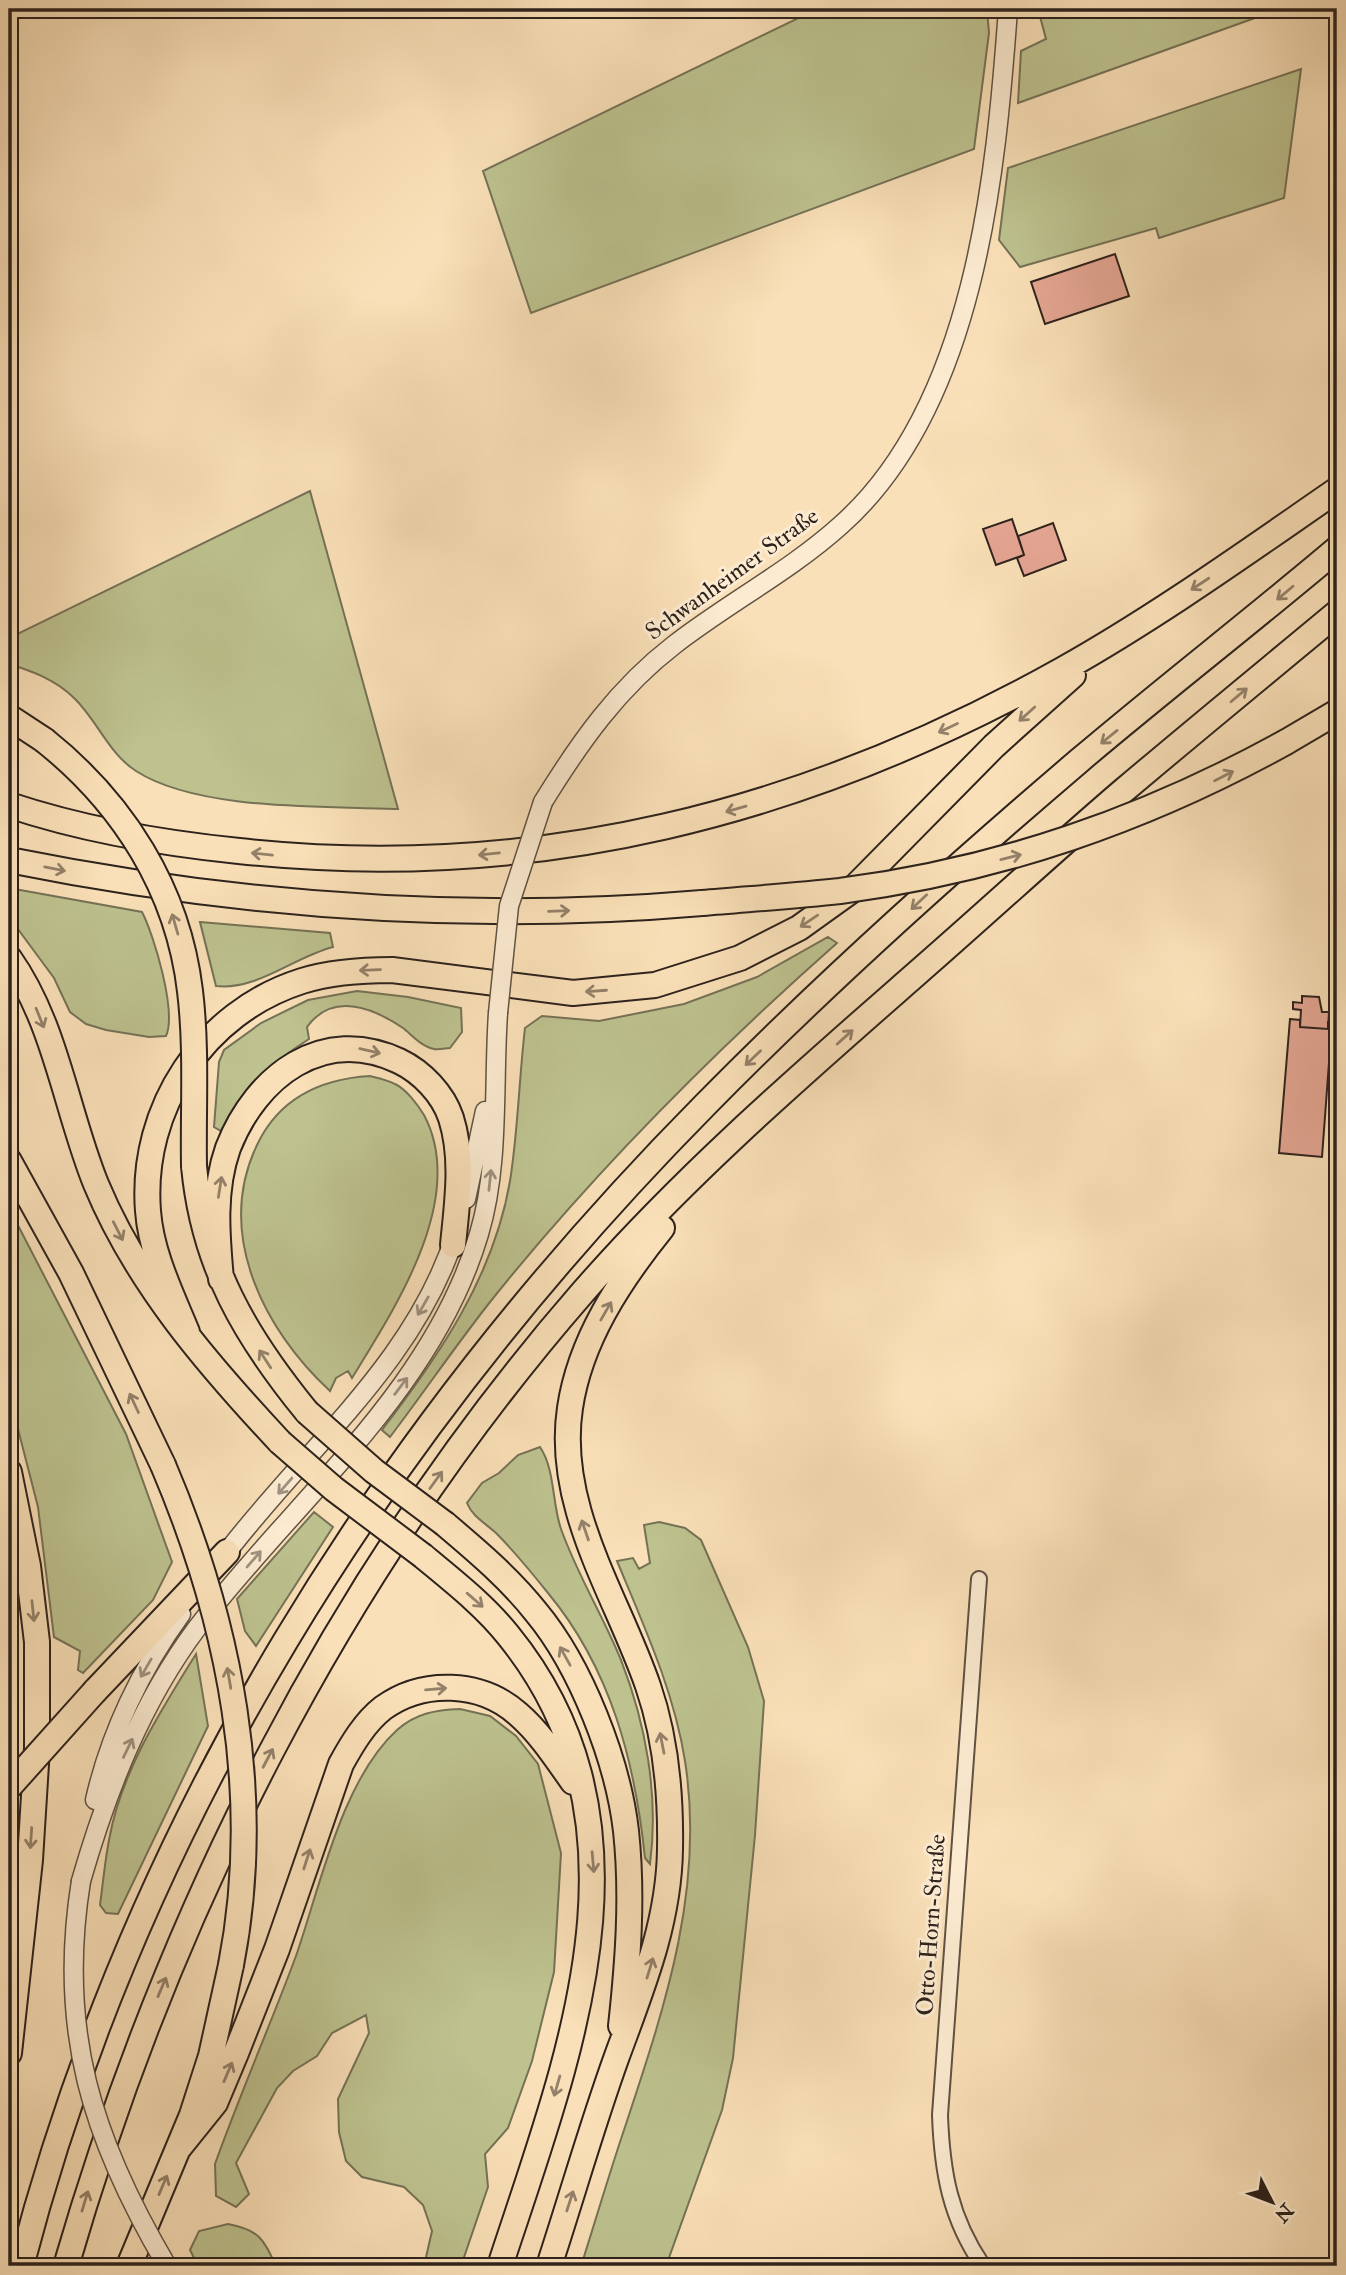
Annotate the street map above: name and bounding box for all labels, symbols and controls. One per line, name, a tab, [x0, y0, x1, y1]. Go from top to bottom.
street label: Schwanheimer Straße	[639, 501, 825, 647]
one-way arrow	[1191, 577, 1210, 592]
one-way arrow	[1276, 584, 1294, 600]
one-way arrow	[1229, 687, 1247, 703]
one-way arrow	[1019, 706, 1037, 722]
one-way arrow	[938, 722, 959, 735]
one-way arrow	[1101, 729, 1119, 744]
one-way arrow	[1213, 769, 1234, 783]
one-way arrow	[725, 803, 747, 816]
one-way arrow	[251, 847, 273, 860]
one-way arrow	[478, 848, 500, 861]
one-way arrow	[999, 849, 1022, 863]
one-way arrow	[43, 863, 66, 877]
one-way arrow	[910, 894, 928, 910]
one-way arrow	[547, 904, 570, 918]
one-way arrow	[168, 913, 181, 935]
one-way arrow	[800, 914, 820, 928]
one-way arrow	[359, 964, 382, 977]
one-way arrow	[585, 985, 608, 998]
one-way arrow	[35, 1006, 48, 1028]
one-way arrow	[836, 1029, 853, 1046]
one-way arrow	[359, 1045, 381, 1058]
one-way arrow	[745, 1049, 762, 1066]
one-way arrow	[484, 1169, 497, 1191]
one-way arrow	[214, 1176, 227, 1199]
one-way arrow	[112, 1220, 126, 1241]
one-way arrow	[416, 1295, 429, 1316]
one-way arrow	[599, 1302, 613, 1322]
one-way arrow	[258, 1349, 272, 1369]
one-way arrow	[394, 1377, 408, 1396]
one-way arrow	[127, 1393, 141, 1414]
one-way arrow	[429, 1471, 444, 1490]
one-way arrow	[277, 1477, 293, 1495]
one-way arrow	[578, 1519, 590, 1541]
one-way arrow	[246, 1551, 262, 1569]
one-way arrow	[466, 1592, 484, 1608]
one-way arrow	[27, 1599, 40, 1622]
one-way arrow	[558, 1647, 572, 1667]
one-way arrow	[139, 1658, 153, 1678]
one-way arrow	[222, 1667, 236, 1690]
one-way arrow	[424, 1682, 446, 1695]
one-way arrow	[655, 1732, 668, 1755]
one-way arrow	[122, 1738, 135, 1759]
one-way arrow	[262, 1748, 275, 1769]
one-way arrow	[24, 1826, 37, 1849]
street label: Otto-Horn-Straße	[909, 1833, 953, 2017]
one-way arrow	[302, 1848, 314, 1870]
one-way arrow	[587, 1850, 600, 1873]
one-way arrow	[644, 1957, 657, 1979]
one-way arrow	[156, 1976, 169, 1998]
one-way arrow	[222, 2062, 235, 2083]
one-way arrow	[549, 2074, 562, 2096]
north arrow	[1238, 2166, 1308, 2236]
one-way arrow	[157, 2175, 170, 2196]
one-way arrow	[80, 2190, 93, 2212]
one-way arrow	[565, 2191, 577, 2213]
text: N	[1269, 2198, 1299, 2228]

